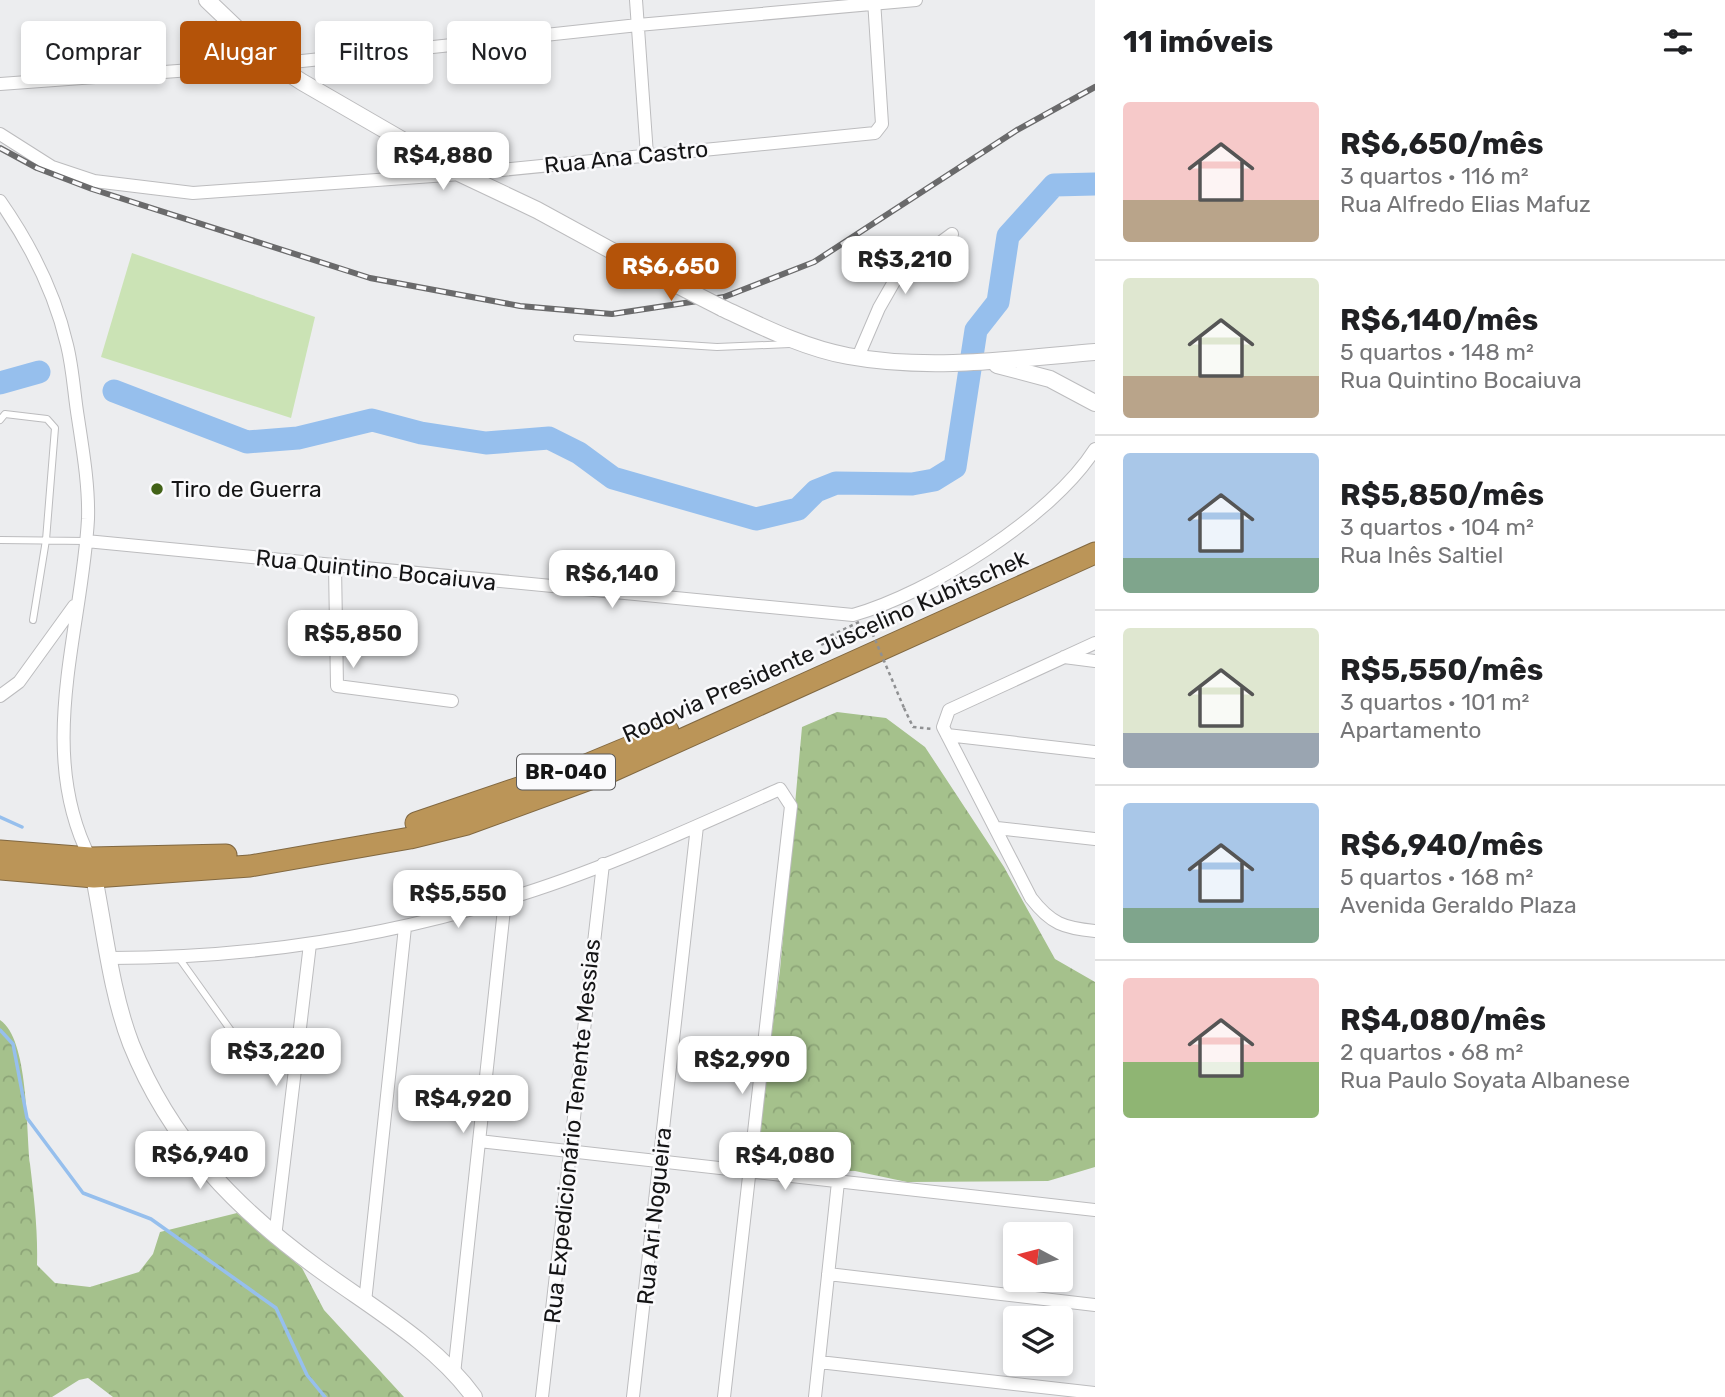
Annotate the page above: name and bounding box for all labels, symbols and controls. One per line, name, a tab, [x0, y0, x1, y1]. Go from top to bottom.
chip: Comprar	[21, 21, 166, 84]
chip: Alugar	[180, 21, 301, 84]
chip: Filtros	[315, 21, 433, 84]
chip: Novo	[447, 21, 551, 84]
icon: filters	[1659, 23, 1697, 61]
text: 11 imóveis	[1123, 24, 1273, 60]
text: R$6,650/mês	[1340, 126, 1544, 162]
icon: home	[1179, 130, 1263, 214]
pin: R$4,880	[378, 132, 508, 192]
street label: Rua Ana Castro	[543, 134, 709, 180]
text: R$4,880	[393, 141, 493, 169]
text: 3 quartos · 116 m²	[1340, 162, 1529, 190]
text: Rua Alfredo Elias Mafuz	[1340, 190, 1591, 218]
pin: R$3,210	[840, 236, 970, 296]
pin: R$6,650	[606, 244, 736, 303]
text: R$3,210	[858, 245, 952, 273]
text: R$6,650	[622, 252, 720, 280]
text: R$6,140/mês	[1340, 302, 1538, 338]
icon: home	[1179, 306, 1263, 390]
text: 5 quartos · 148 m²	[1340, 338, 1534, 366]
text: Rua Quintino Bocaiuva	[1340, 366, 1582, 394]
place label: Tiro de Guerra	[171, 475, 322, 503]
text: R$5,850/mês	[1340, 477, 1544, 513]
marker: Tiro de Guerra	[149, 481, 165, 497]
icon: home	[1179, 481, 1263, 565]
text: 3 quartos · 104 m²	[1340, 513, 1534, 541]
text: Rua Inês Saltiel	[1340, 541, 1503, 569]
street label: Rua Quintino Bocaiuva	[254, 543, 498, 597]
street label: Rodovia Presidente Juscelino Kubitschek	[618, 544, 1032, 748]
pin: R$6,140	[547, 550, 677, 610]
text: R$6,140	[565, 559, 659, 587]
pin: R$5,850	[288, 610, 418, 670]
text: R$5,850	[304, 619, 402, 647]
text: R$5,550/mês	[1340, 652, 1543, 688]
icon: home	[1179, 656, 1263, 740]
text: 3 quartos · 101 m²	[1340, 688, 1529, 716]
text: Apartamento	[1340, 716, 1482, 744]
road number: BR-040	[517, 754, 615, 790]
text: R$6,940/mês	[1340, 827, 1543, 863]
icon: home	[1179, 831, 1263, 915]
text: 5 quartos · 168 m²	[1340, 863, 1533, 891]
pin: R$5,550	[393, 870, 523, 930]
text: R$5,550	[409, 879, 507, 907]
text: Avenida Geraldo Plaza	[1340, 891, 1577, 919]
street label: Rua Expedicionário Tenente Messias	[538, 937, 606, 1325]
text: R$4,080/mês	[1340, 1002, 1546, 1038]
icon: home	[1179, 1006, 1263, 1090]
pin: R$3,220	[211, 1028, 341, 1088]
pin: R$2,990	[677, 1036, 807, 1096]
text: R$3,220	[227, 1037, 325, 1065]
text: 2 quartos · 68 m²	[1340, 1038, 1523, 1066]
text: R$2,990	[694, 1045, 790, 1073]
text: Rua Paulo Soyata Albanese	[1340, 1066, 1630, 1094]
pin: R$4,920	[398, 1076, 528, 1135]
text: R$4,920	[414, 1084, 512, 1112]
street label: Rua Ari Nogueira	[631, 1126, 677, 1306]
pin: R$6,940	[135, 1132, 265, 1191]
pin: R$4,080	[720, 1132, 850, 1192]
text: R$6,940	[151, 1140, 249, 1168]
text: R$4,080	[735, 1141, 835, 1169]
north arrow	[1003, 1222, 1073, 1292]
map controls	[1003, 1222, 1073, 1376]
button: layers	[1003, 1306, 1073, 1376]

